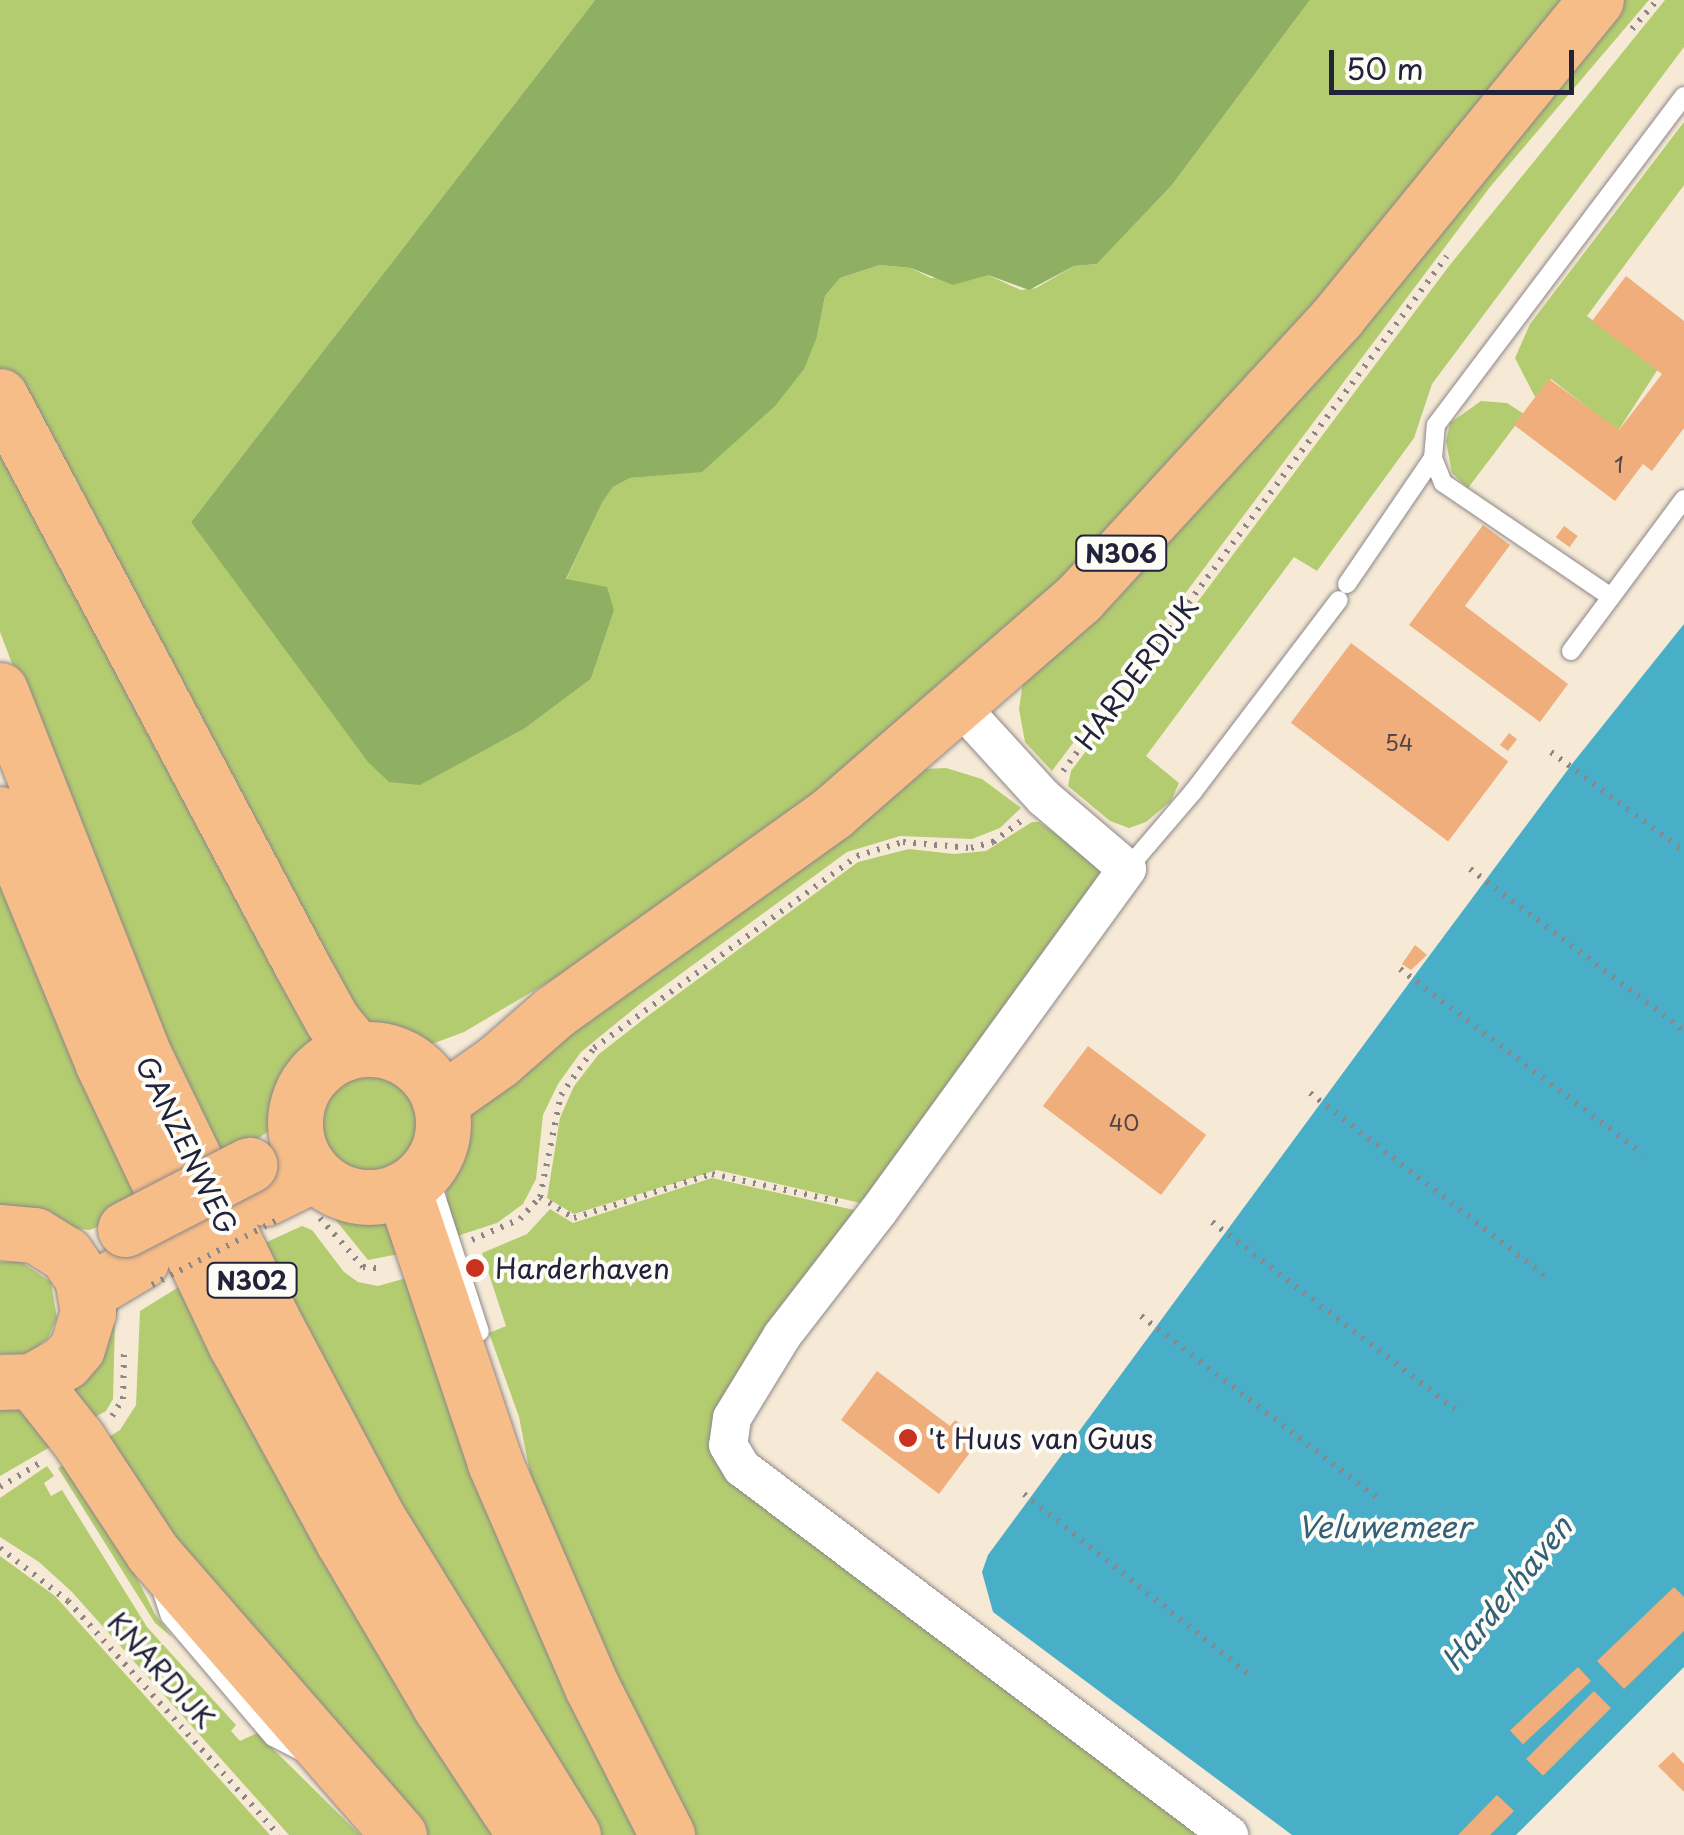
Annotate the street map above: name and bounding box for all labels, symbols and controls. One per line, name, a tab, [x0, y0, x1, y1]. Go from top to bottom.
scale bar	[1334, 30, 1579, 92]
text: 50 m	[1346, 45, 1424, 90]
house number: 1	[1614, 451, 1624, 477]
road number: N306	[1074, 533, 1168, 573]
street label: HARDERDIJK	[1068, 590, 1204, 756]
house number: 54	[1385, 729, 1413, 755]
street label: GANZENWEG	[130, 1051, 244, 1239]
house number: 40	[1109, 1109, 1139, 1135]
place label: Harderhaven	[495, 1251, 670, 1285]
marker: Harderhaven	[464, 1257, 486, 1279]
road number: N302	[204, 1260, 300, 1300]
place label: 't Huus van Guus	[928, 1421, 1155, 1455]
marker: 't Huus van Guus	[897, 1427, 919, 1449]
water label: Veluwemeer	[1297, 1508, 1471, 1544]
water label: Harderhaven	[1433, 1509, 1579, 1677]
street label: KNARDIJK	[101, 1605, 223, 1735]

